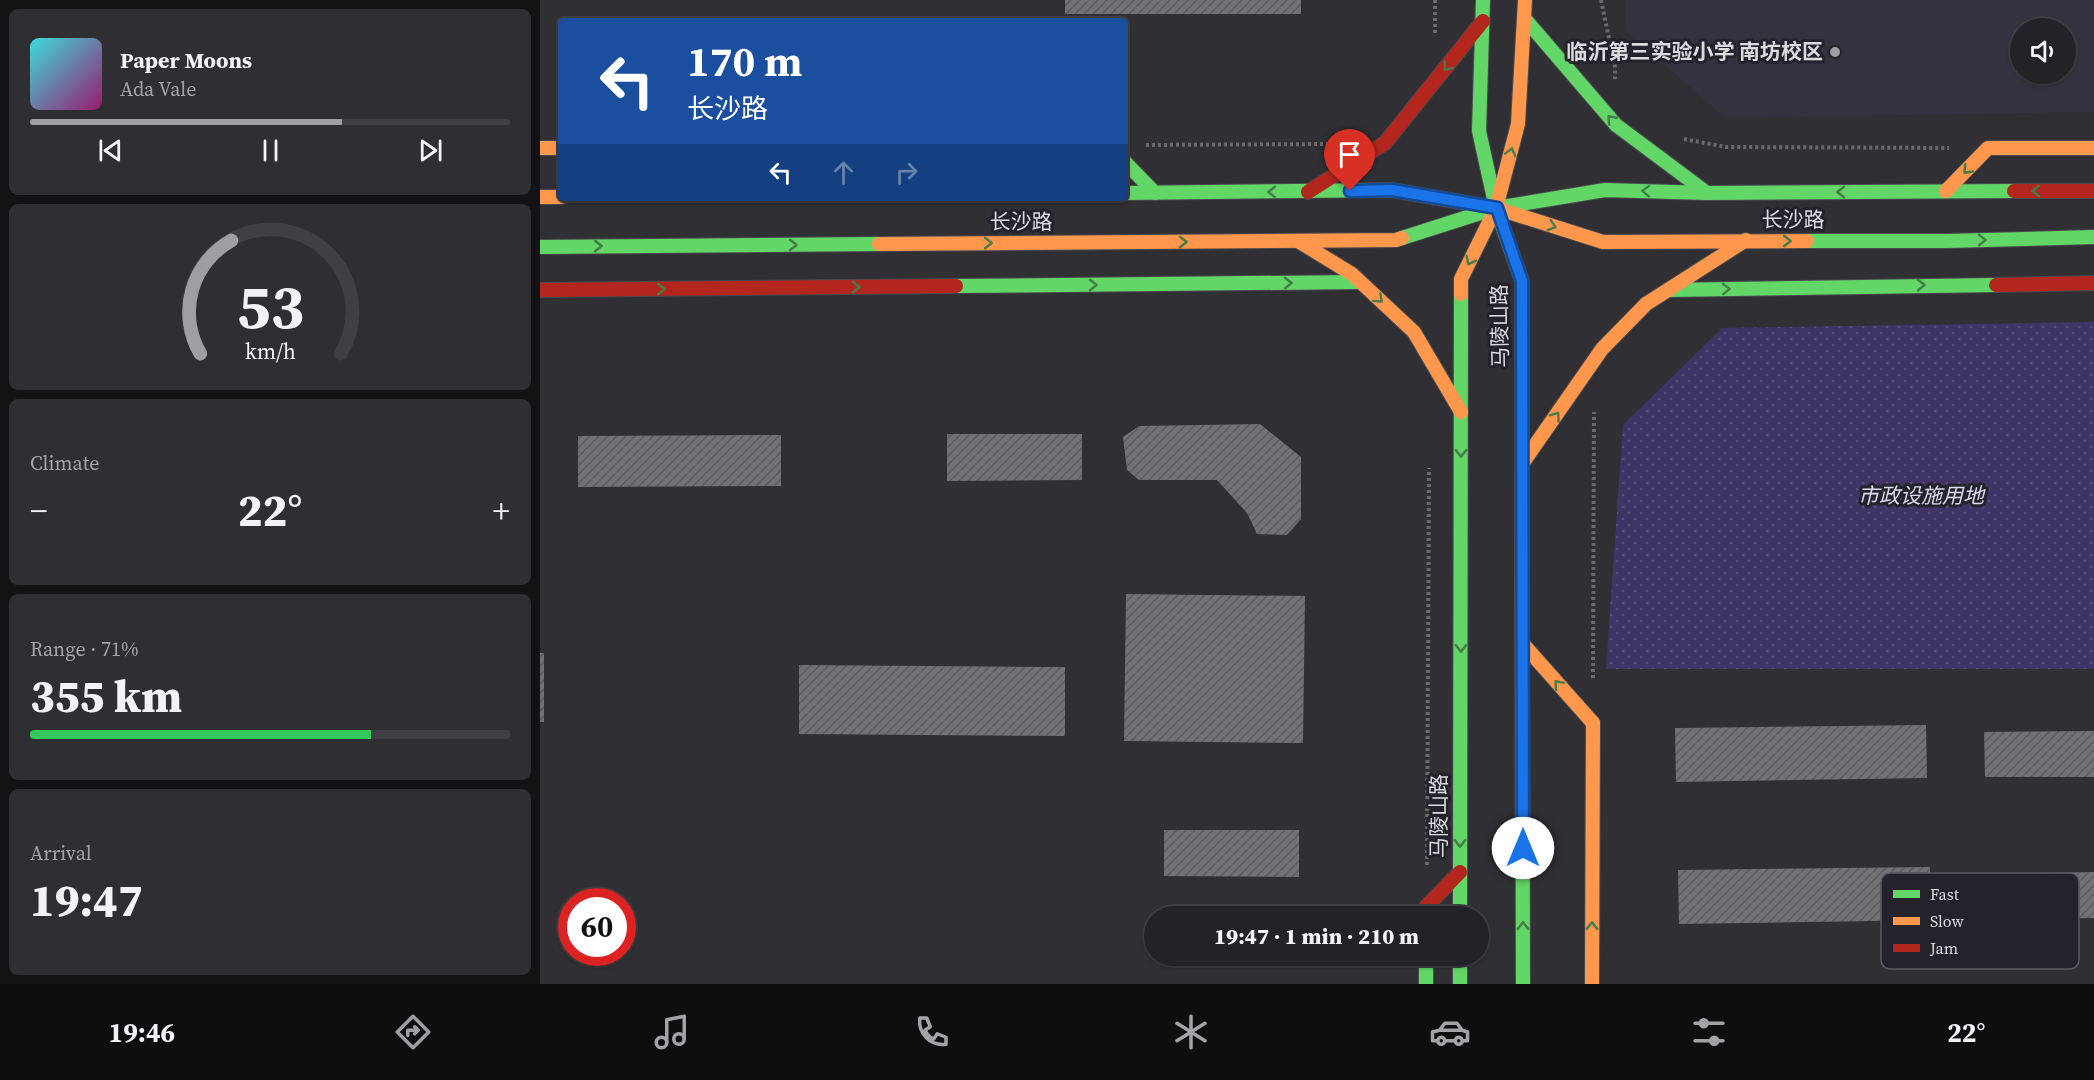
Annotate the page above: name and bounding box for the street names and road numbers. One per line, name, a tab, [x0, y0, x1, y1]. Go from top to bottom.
street label: 长沙路	[1762, 205, 1825, 234]
street label: 长沙路	[990, 207, 1053, 236]
street label: 马陵山路	[1484, 284, 1515, 368]
street label: 马陵山路	[1424, 774, 1453, 858]

